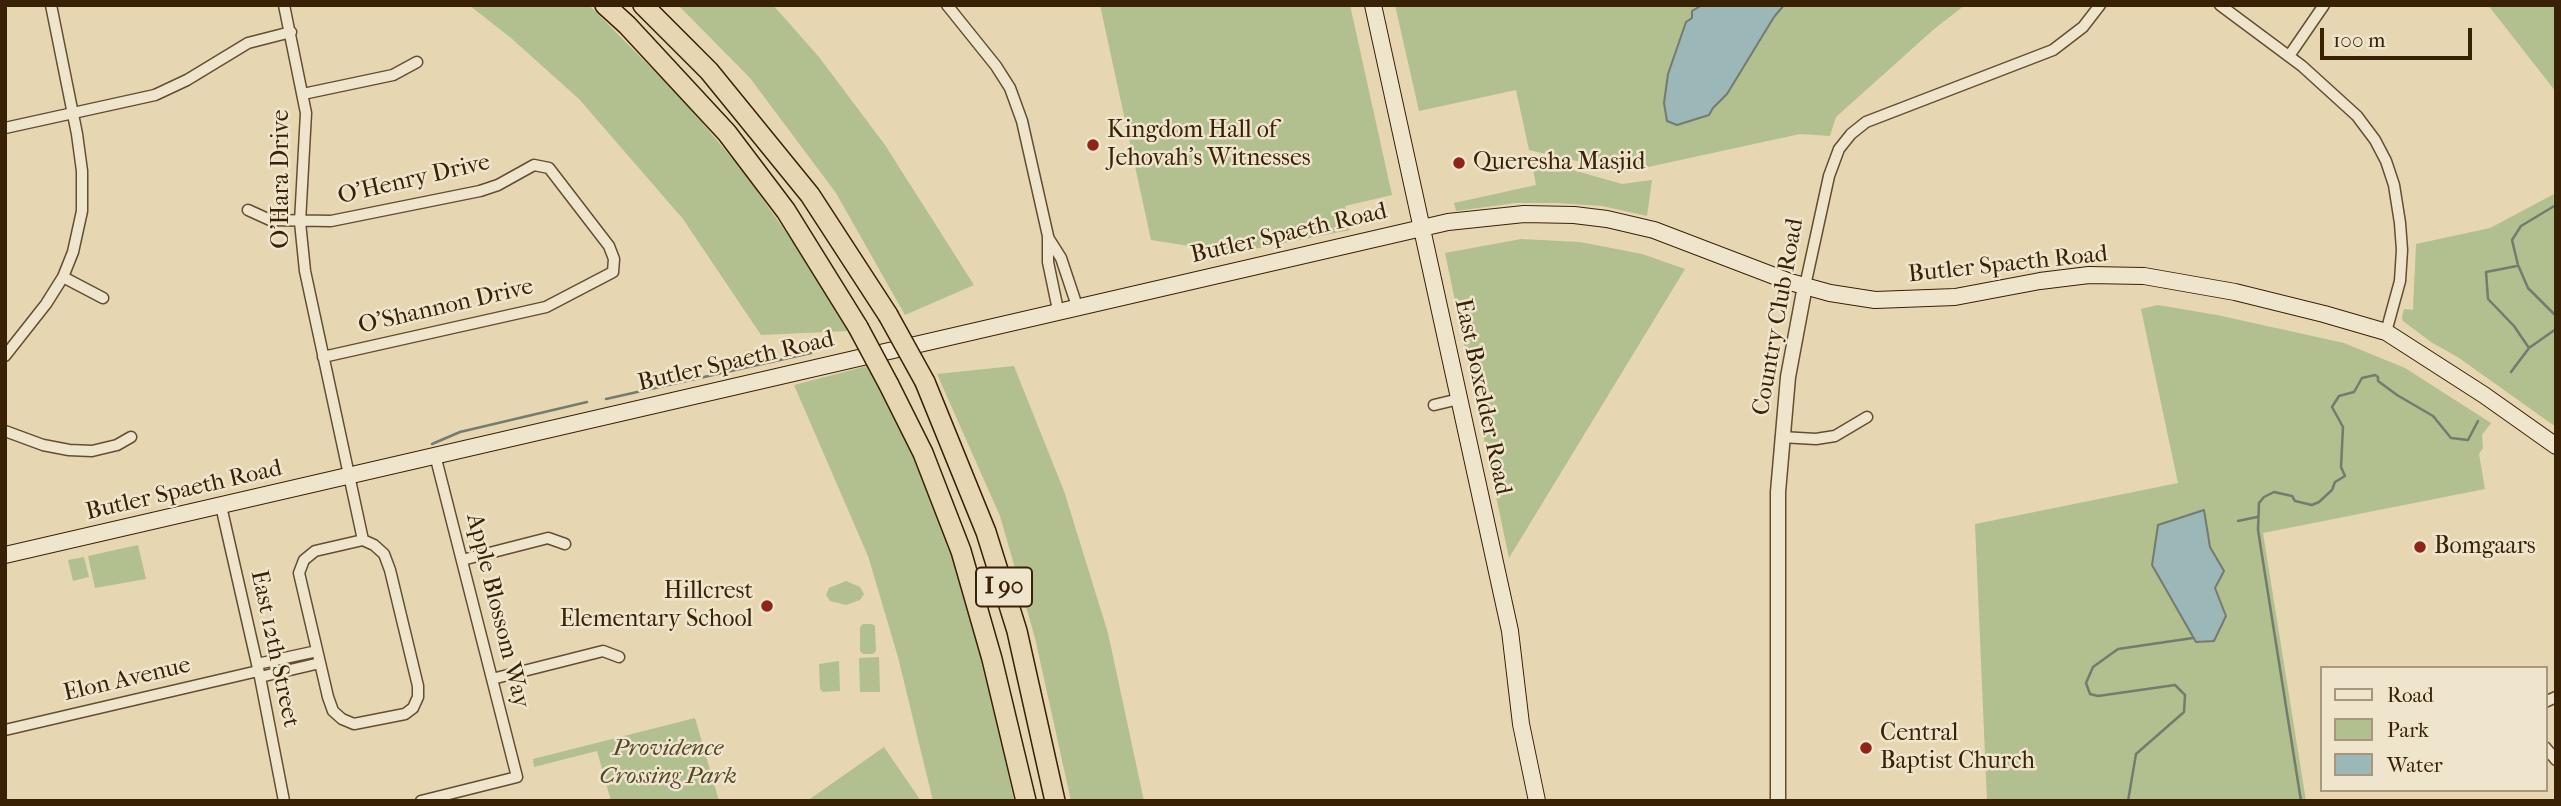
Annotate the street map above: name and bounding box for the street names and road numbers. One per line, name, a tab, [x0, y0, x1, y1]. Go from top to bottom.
street label: O'Hara Drive	[268, 109, 296, 249]
street label: O'Henry Drive	[335, 148, 493, 212]
street label: Butler Spaeth Road	[1188, 197, 1390, 271]
street label: Country Club Road	[1748, 216, 1810, 418]
street label: Butler Spaeth Road	[1907, 240, 2109, 290]
street label: O'Shannon Drive	[356, 273, 536, 341]
street label: East Boxelder Road	[1447, 296, 1517, 498]
street label: Butler Spaeth Road	[635, 325, 837, 399]
street label: Butler Spaeth Road	[83, 454, 285, 528]
street label: Apple Blossom Way	[459, 511, 535, 711]
street label: East 12th Street	[243, 568, 305, 730]
road number: I 90	[976, 568, 1032, 607]
street label: Elon Avenue	[61, 651, 193, 709]

